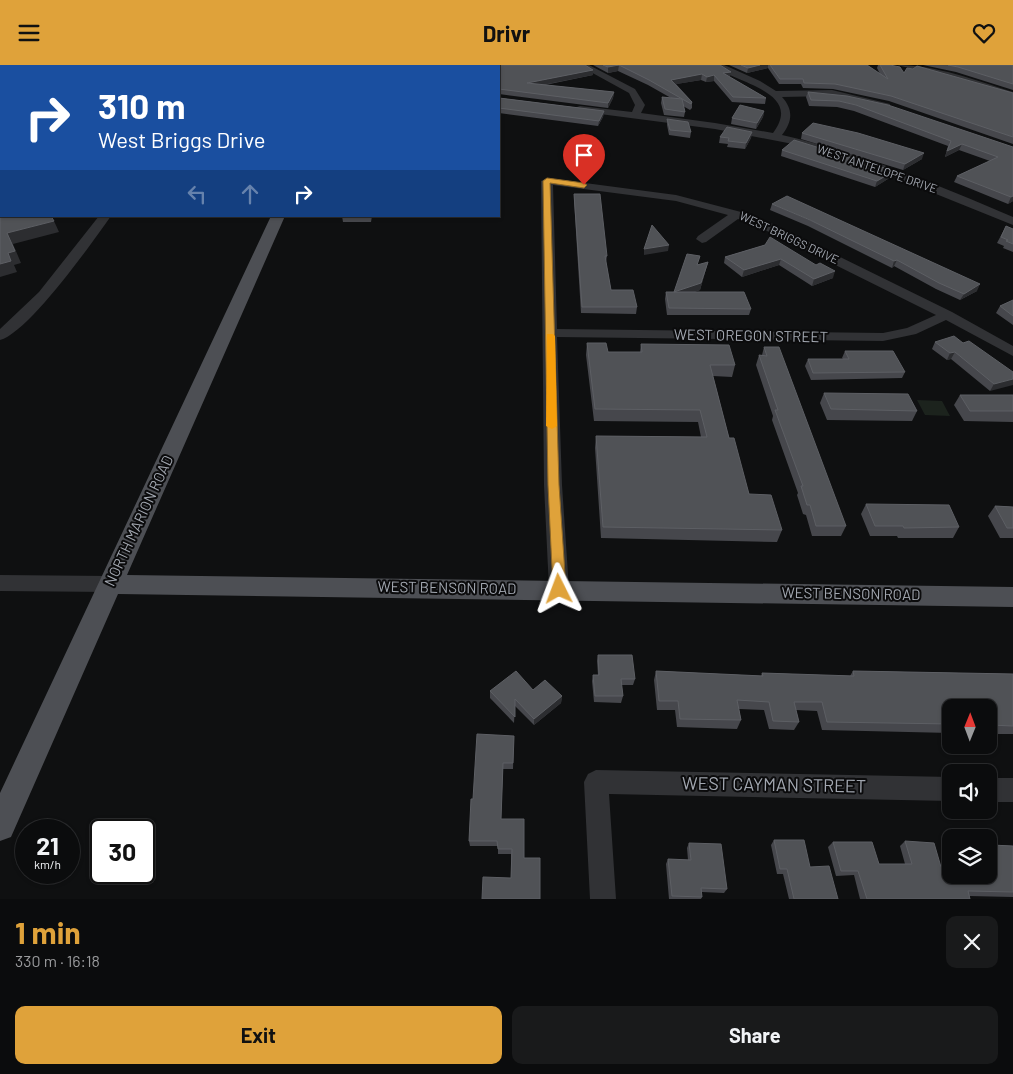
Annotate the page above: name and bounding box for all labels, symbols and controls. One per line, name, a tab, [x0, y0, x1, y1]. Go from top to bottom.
icon: menu	[15, 19, 43, 47]
icon: heart	[970, 19, 998, 47]
text: Drivr	[483, 20, 530, 46]
text: 310 m	[98, 84, 185, 126]
icon: right	[15, 85, 80, 150]
text: West Briggs Drive	[98, 126, 266, 152]
pin	[563, 134, 605, 185]
icon: arrive	[570, 141, 598, 169]
street label: WEST ANTELOPE DRIVE	[815, 141, 939, 195]
icon: left	[183, 180, 211, 208]
icon: ahead	[236, 180, 264, 208]
icon: right	[289, 180, 317, 208]
street label: WEST BRIGGS DRIVE	[738, 208, 841, 266]
street label: WEST OREGON STREET	[674, 325, 828, 345]
street label: NORTH MARION ROAD	[100, 452, 176, 589]
position arrow	[532, 562, 584, 614]
street label: WEST BENSON ROAD	[377, 577, 517, 597]
street label: WEST BENSON ROAD	[781, 583, 921, 603]
north arrow	[942, 699, 998, 754]
map controls	[942, 699, 997, 884]
button: sound	[942, 764, 997, 819]
street label: WEST CAYMAN STREET	[682, 771, 866, 797]
speed limit sign: 30	[90, 819, 155, 884]
button: layers	[942, 829, 997, 884]
text: 21	[36, 830, 59, 860]
text: km/h	[34, 857, 61, 871]
text: 1 min	[15, 914, 81, 950]
button: close	[946, 916, 998, 968]
text: 330 m · 16:18	[15, 951, 100, 970]
button: Exit	[15, 1006, 502, 1064]
button: Share	[512, 1006, 998, 1064]

